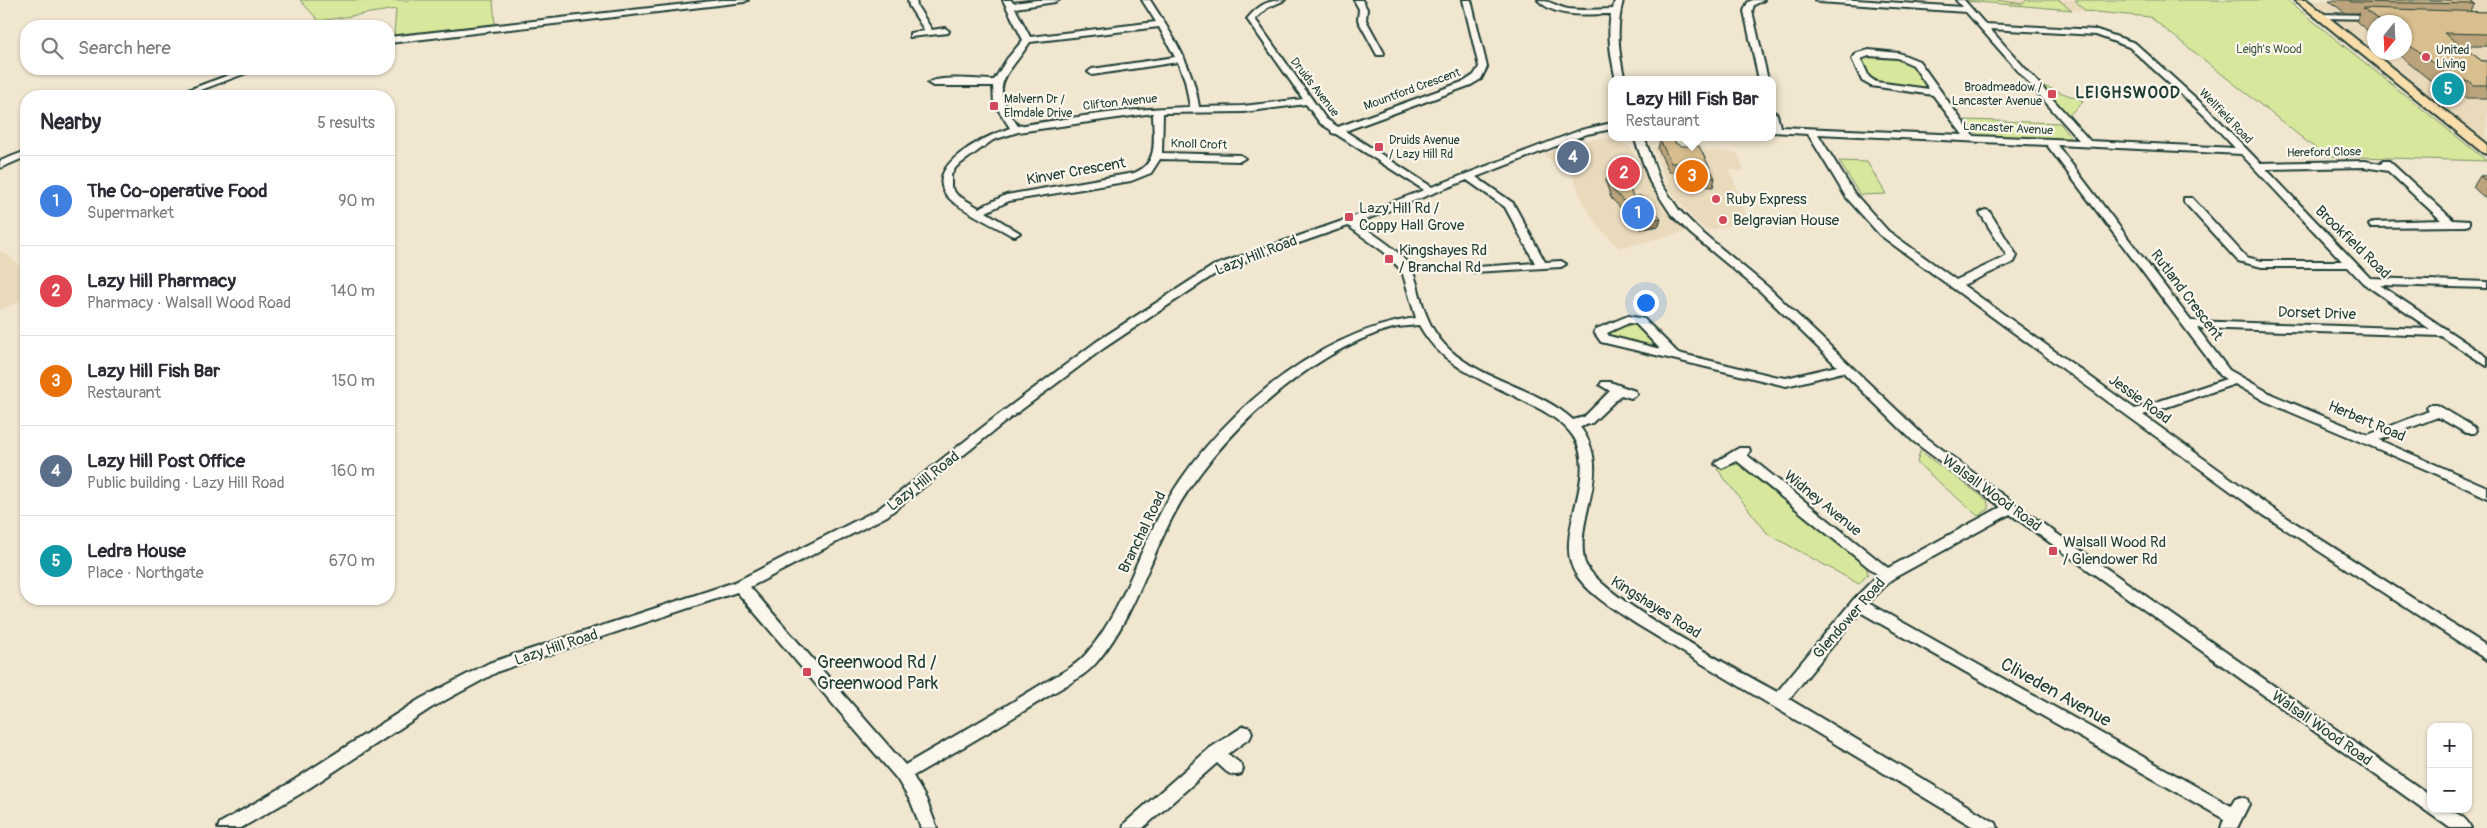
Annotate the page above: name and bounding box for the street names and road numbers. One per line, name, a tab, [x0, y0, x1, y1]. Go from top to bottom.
street label: Druids Avenue	[1287, 55, 1342, 120]
street label: Mountford Crescent	[1362, 65, 1463, 114]
street label: Wellfield Road	[2196, 86, 2256, 147]
street label: Clifton Avenue	[1082, 91, 1158, 114]
street label: Lancaster Avenue	[1962, 119, 2054, 138]
street label: Knoll Croft	[1170, 136, 1228, 153]
street label: Hereford Close	[2287, 144, 2361, 161]
street label: Kinver Crescent	[1025, 153, 1128, 190]
street label: Brookfield Road	[2311, 202, 2394, 283]
street label: Lazy Hill Road	[1212, 231, 1300, 280]
street label: Rutland Crescent	[2146, 246, 2228, 345]
street label: Dorset Drive	[2278, 303, 2357, 324]
street label: Jessie Road	[2105, 370, 2175, 428]
street label: Herbert Road	[2325, 397, 2408, 446]
street label: Lazy Hill Road	[883, 447, 963, 516]
street label: Walsall Wood Road	[1938, 451, 2045, 536]
street label: Widney Avenue	[1780, 466, 1866, 541]
street label: Branchal Road	[1115, 488, 1170, 576]
street label: Kingshayes Road	[1607, 572, 1704, 643]
street label: Glendower Road	[1809, 574, 1890, 663]
street label: Lazy Hill Road	[512, 625, 600, 670]
street label: Cliveden Avenue	[1996, 653, 2115, 732]
street label: Walsall Wood Road	[2268, 687, 2376, 770]

